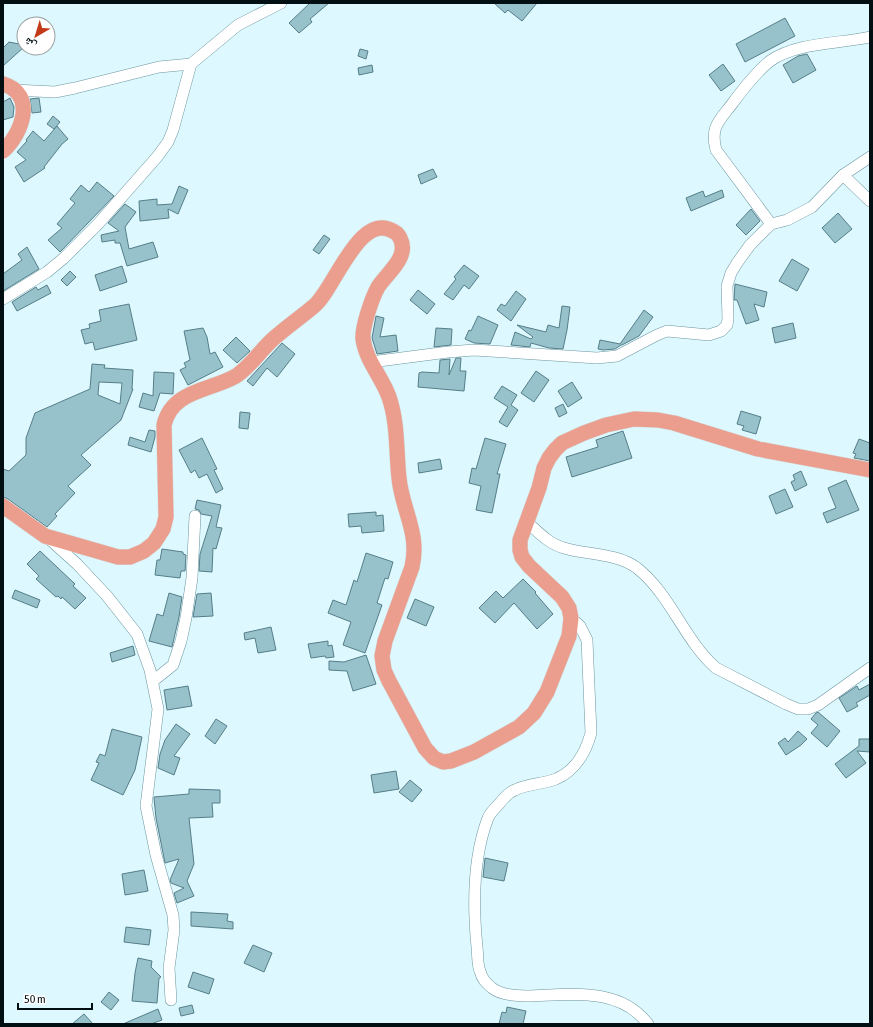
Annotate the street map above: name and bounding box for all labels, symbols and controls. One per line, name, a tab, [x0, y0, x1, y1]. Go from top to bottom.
north arrow	[16, 16, 56, 56]
text: ش	[21, 34, 39, 52]
scale bar	[18, 985, 92, 1011]
text: 50 m	[24, 992, 46, 1006]

